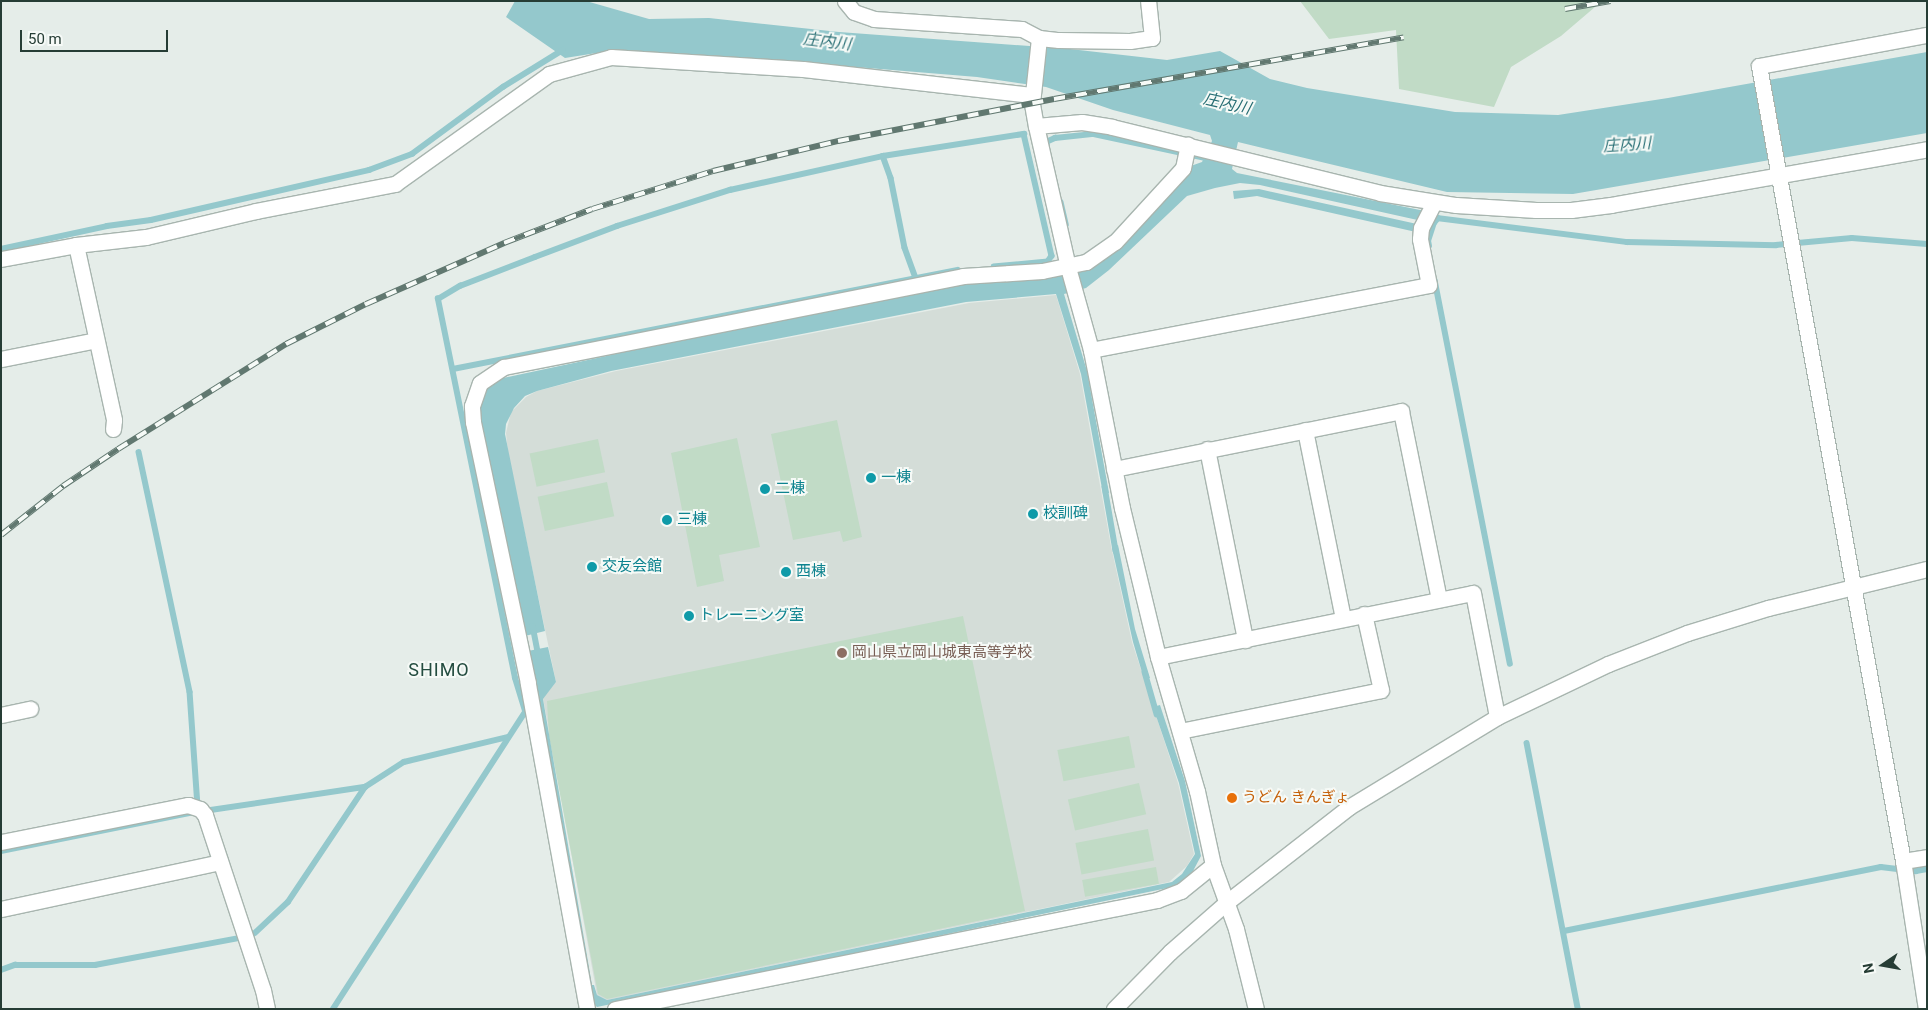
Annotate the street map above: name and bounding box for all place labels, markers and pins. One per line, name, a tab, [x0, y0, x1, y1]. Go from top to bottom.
place label: 一棟	[881, 469, 911, 487]
marker: 一棟	[865, 472, 877, 484]
place label: 二棟	[775, 480, 805, 498]
marker: 二棟	[759, 483, 771, 495]
place label: 校訓碑	[1043, 505, 1088, 523]
marker: 校訓碑	[1027, 508, 1039, 520]
place label: 三棟	[677, 511, 707, 529]
marker: 三棟	[661, 514, 673, 526]
place label: 交友会館	[602, 558, 662, 576]
marker: 交友会館	[586, 561, 598, 573]
place label: 西棟	[796, 563, 826, 581]
marker: 西棟	[780, 566, 792, 578]
place label: トレーニング室	[699, 607, 804, 625]
marker: トレーニング室	[683, 610, 695, 622]
place label: 岡山県立岡山城東高等学校	[852, 644, 1032, 662]
marker: 岡山県立岡山城東高等学校	[836, 647, 848, 659]
place label: うどん きんぎょ	[1242, 789, 1351, 807]
marker: うどん きんぎょ	[1226, 792, 1238, 804]

